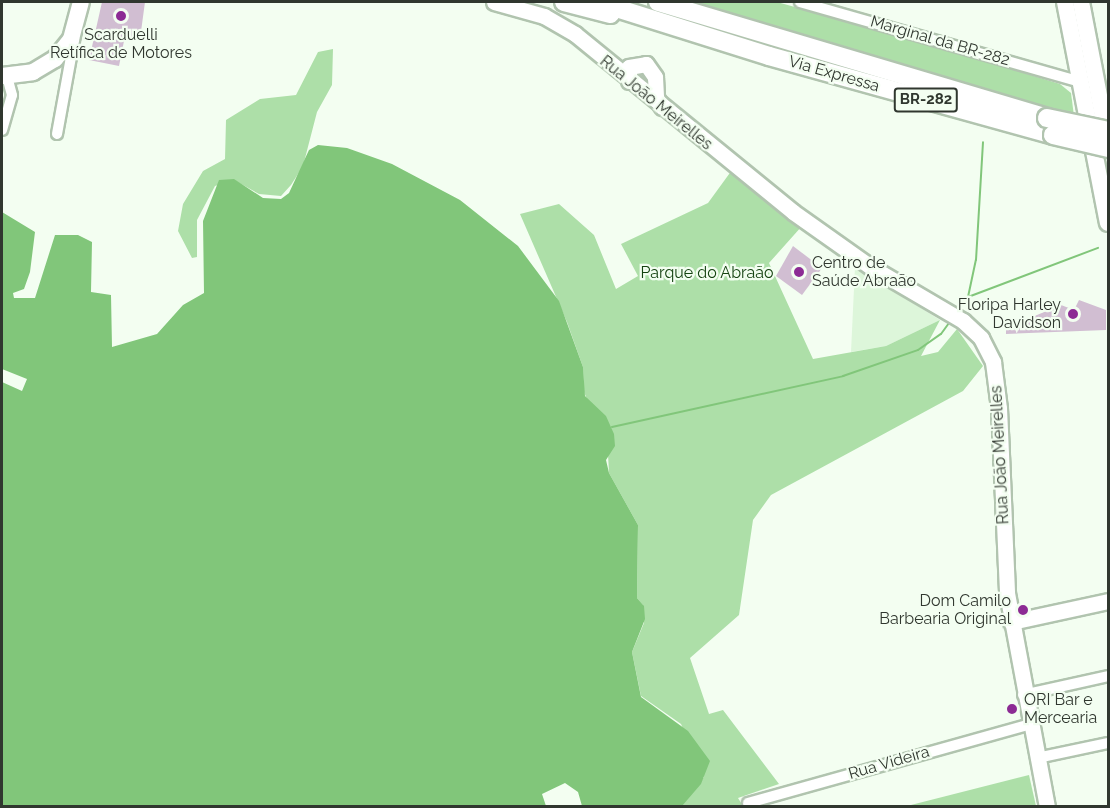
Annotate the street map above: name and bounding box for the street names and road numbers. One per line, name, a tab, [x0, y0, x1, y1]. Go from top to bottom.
street label: Marginal da BR-282	[868, 12, 1012, 70]
street label: Rua João Meirelles	[596, 52, 716, 154]
street label: Via Expressa	[786, 52, 882, 96]
road number: BR-282	[893, 88, 959, 112]
street label: Rua João Meirelles	[987, 385, 1013, 525]
street label: Rua Videira	[846, 742, 932, 784]

